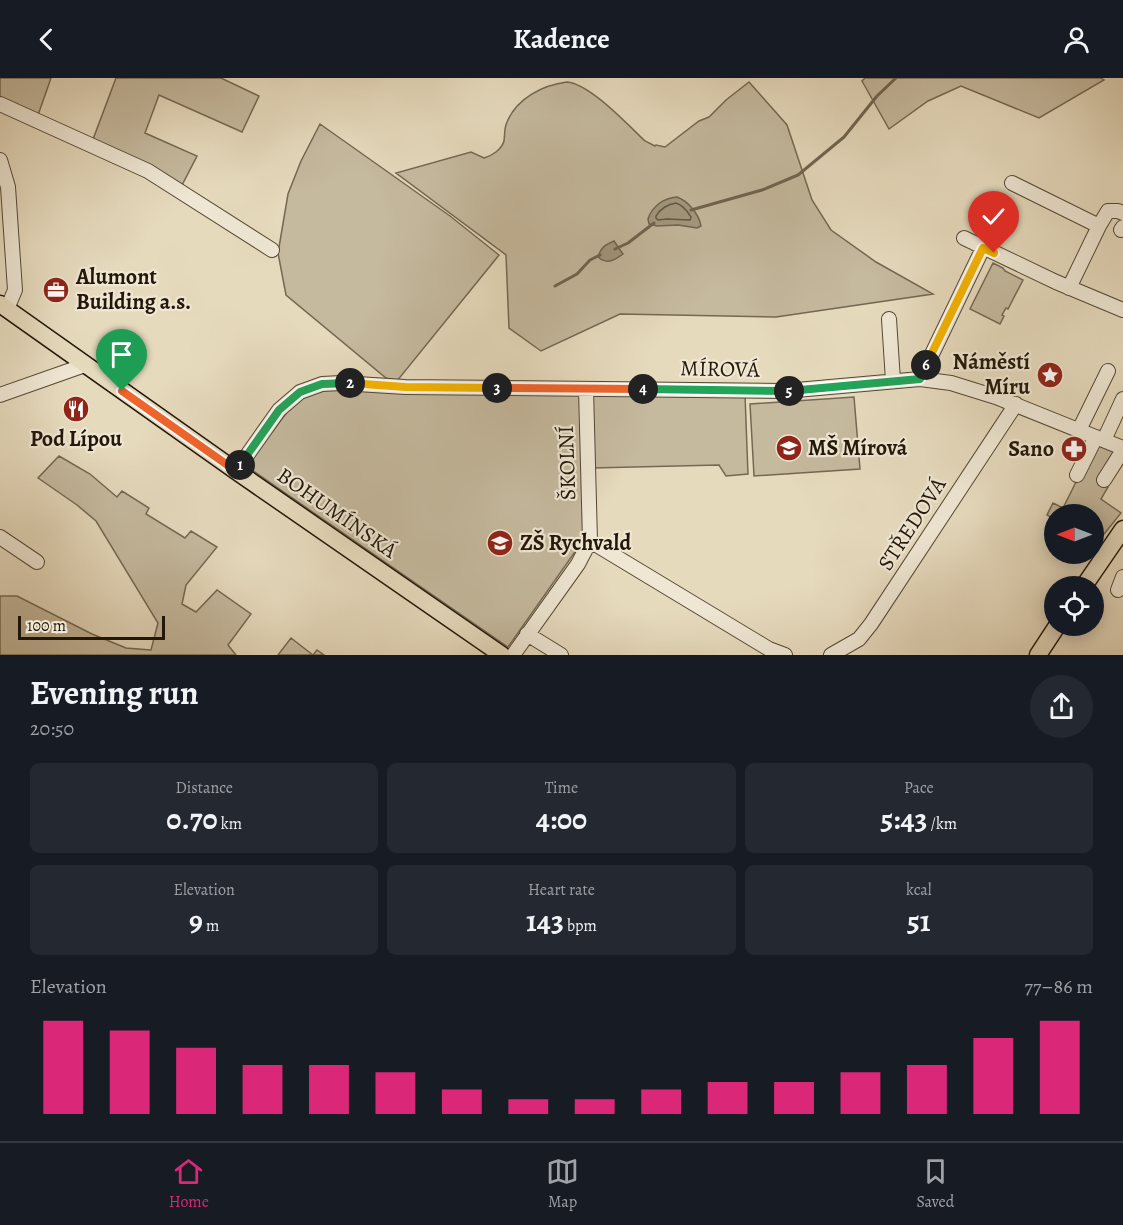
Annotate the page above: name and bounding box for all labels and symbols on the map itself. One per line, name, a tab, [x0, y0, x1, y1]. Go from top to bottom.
pin	[968, 191, 1019, 253]
place label: Alumont Building a.s.	[75, 262, 191, 317]
office icon: Alumont Building a.s.	[41, 275, 71, 305]
pin	[96, 329, 147, 391]
place label: Náměstí Míru	[952, 347, 1031, 402]
pin: 6	[911, 350, 941, 380]
street label: MÍROVÁ	[680, 353, 761, 385]
place icon: Náměstí Míru	[1035, 360, 1065, 390]
pin: 2	[335, 368, 365, 398]
pin: 3	[482, 373, 512, 403]
pin: 4	[628, 374, 658, 404]
pin: 5	[774, 376, 804, 406]
restaurant icon: Pod Lípou	[61, 394, 91, 424]
place label: Pod Lípou	[30, 424, 123, 454]
street label: ŠKOLNÍ	[551, 425, 583, 501]
school or university icon: MŠ Mírová	[774, 433, 804, 463]
place label: MŠ Mírová	[808, 433, 908, 463]
place label: Sano	[1008, 434, 1054, 464]
pharmacy icon: Sano	[1059, 434, 1089, 464]
pin: 1	[225, 450, 255, 480]
street label: BOHUMÍNSKÁ	[271, 460, 404, 566]
street label: STŘEDOVÁ	[871, 471, 954, 576]
north arrow	[1044, 504, 1104, 564]
school or university icon: ZŠ Rychvald	[485, 528, 515, 558]
place label: ZŠ Rychvald	[520, 528, 631, 558]
scale bar	[18, 613, 165, 640]

